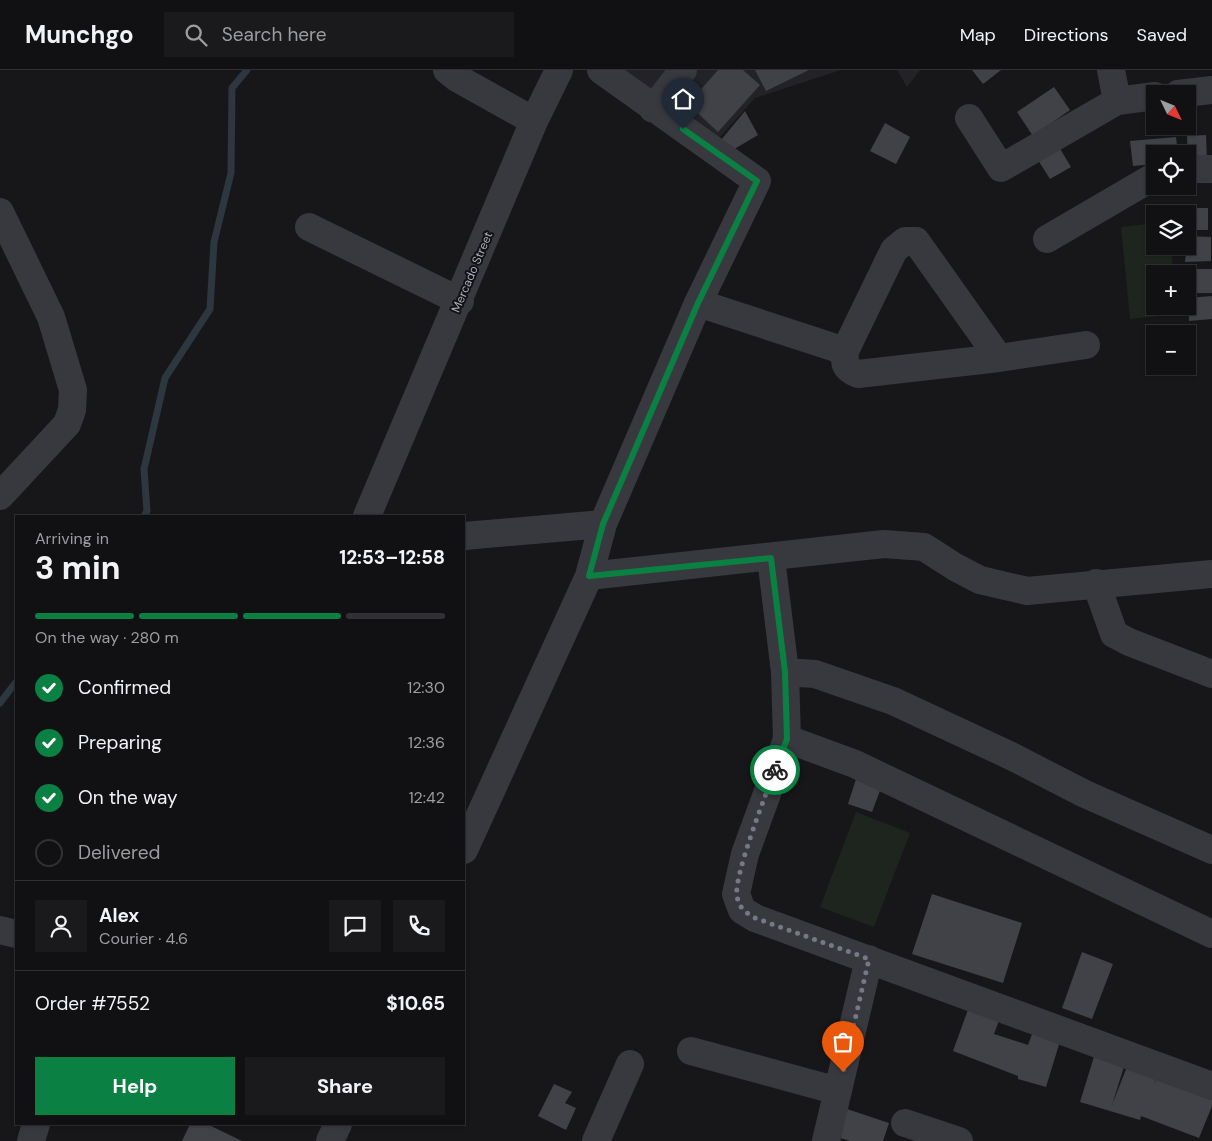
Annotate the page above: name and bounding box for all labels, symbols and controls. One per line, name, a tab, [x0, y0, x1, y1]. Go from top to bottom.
search box	[164, 12, 514, 57]
text: Munchgo	[25, 19, 134, 50]
icon: search	[182, 21, 210, 49]
text: Search here	[222, 22, 327, 47]
text: Map	[960, 23, 996, 47]
text: Directions	[1024, 23, 1109, 47]
text: Saved	[1137, 23, 1187, 47]
pin	[662, 78, 704, 129]
icon: home	[669, 85, 697, 113]
north arrow	[1146, 85, 1196, 135]
map controls	[1146, 85, 1196, 375]
button: locate	[1146, 145, 1196, 195]
button: layers	[1146, 205, 1196, 255]
street label: Mercado Street	[448, 229, 496, 315]
button: +	[1146, 265, 1196, 315]
button: −	[1146, 325, 1196, 375]
text: Arriving in	[35, 528, 109, 549]
text: 12:53–12:58	[339, 545, 445, 570]
text: 3 min	[35, 547, 120, 589]
text: On the way · 280 m	[35, 627, 179, 648]
icon: check	[35, 674, 63, 702]
text: Confirmed	[78, 675, 171, 700]
text: 12:30	[407, 677, 445, 698]
icon: check	[35, 729, 63, 757]
text: Preparing	[78, 730, 162, 755]
text: 12:36	[408, 732, 445, 753]
courier	[750, 745, 800, 795]
icon: bike	[761, 756, 789, 784]
icon: check	[35, 784, 63, 812]
text: On the way	[78, 785, 178, 810]
text: 12:42	[409, 787, 445, 808]
text: Delivered	[78, 840, 160, 865]
button: person	[35, 900, 87, 952]
button: chat	[329, 900, 381, 952]
button: phone	[393, 900, 445, 952]
text: Alex	[99, 903, 139, 928]
text: Courier · 4.6	[99, 928, 188, 949]
text: Order #7552	[35, 991, 150, 1016]
text: $10.65	[386, 991, 445, 1016]
pin	[822, 1021, 864, 1072]
icon: bag	[829, 1028, 857, 1056]
button: Help	[35, 1057, 235, 1115]
button: Share	[245, 1057, 445, 1115]

